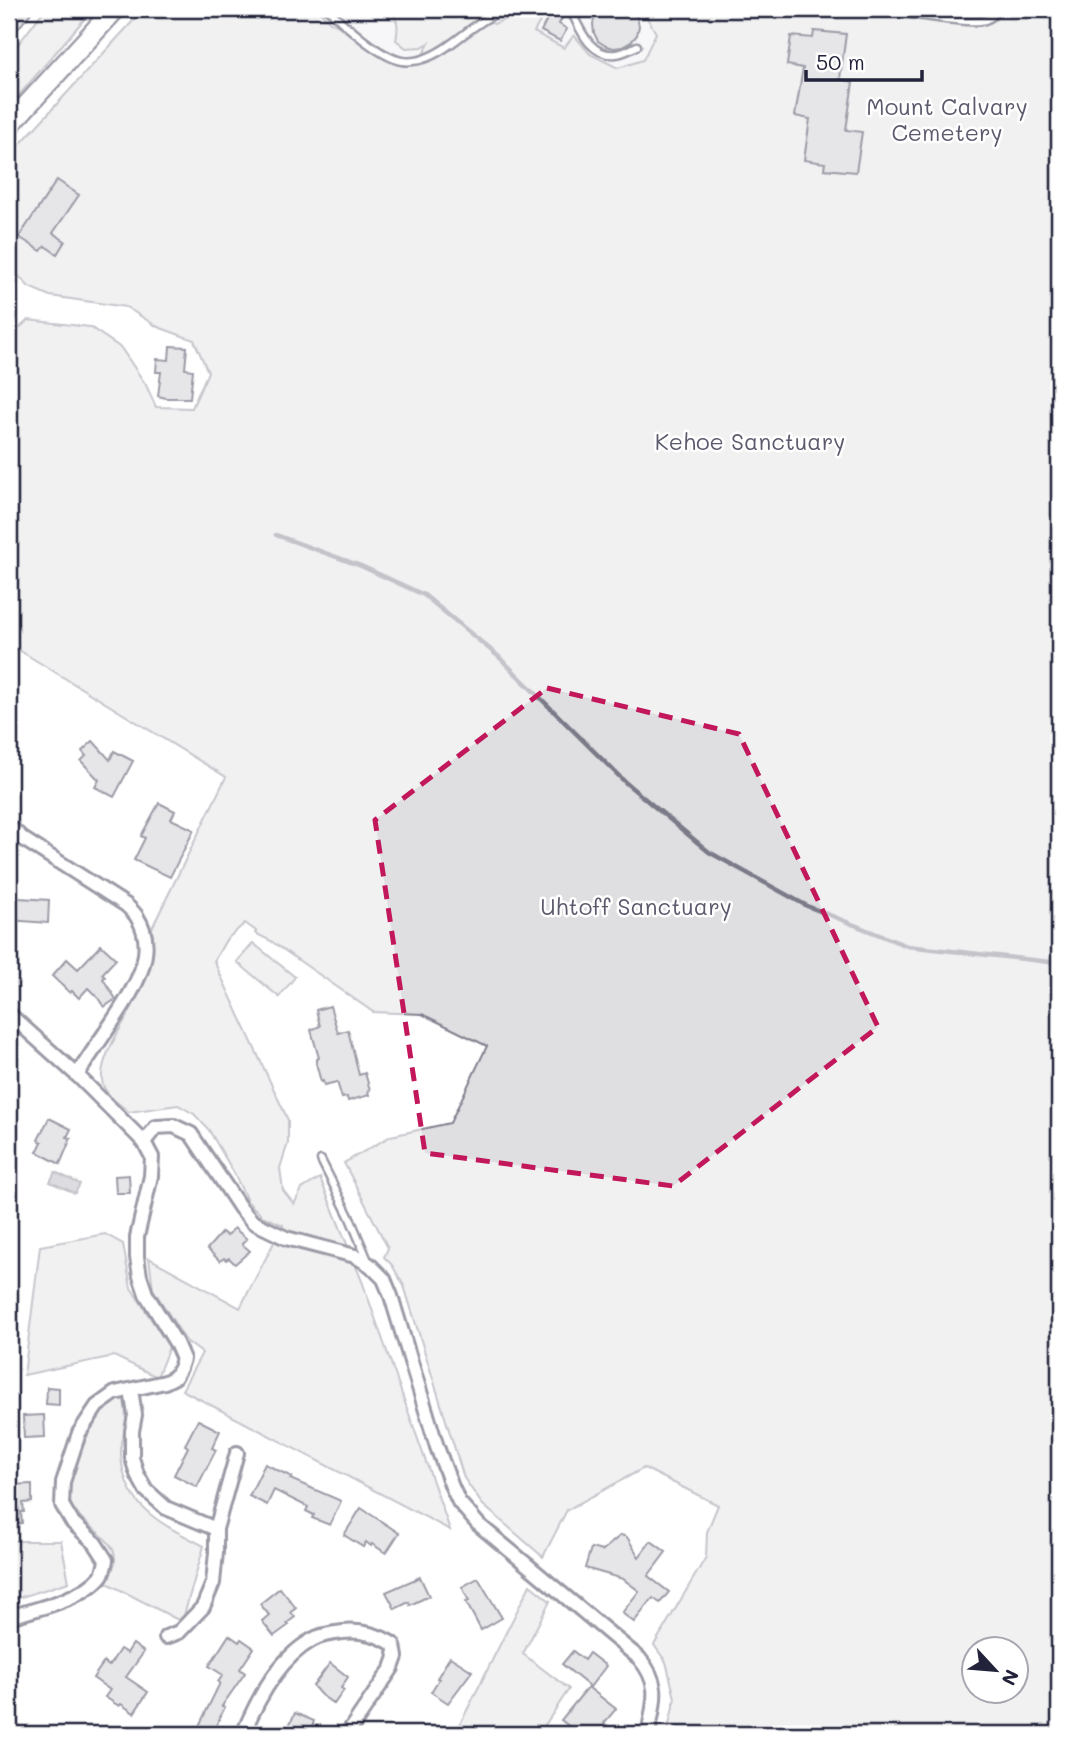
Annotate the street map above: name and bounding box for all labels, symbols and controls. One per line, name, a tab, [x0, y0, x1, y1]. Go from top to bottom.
scale bar	[806, 38, 921, 82]
text: 50 m	[816, 48, 865, 75]
park label: Mount Calvary Cemetery	[866, 91, 1028, 147]
park label: Kehoe Sanctuary	[655, 426, 845, 456]
park label: Uhtoff Sanctuary	[540, 891, 732, 921]
north arrow	[960, 1634, 1030, 1704]
text: N	[996, 1666, 1025, 1690]

